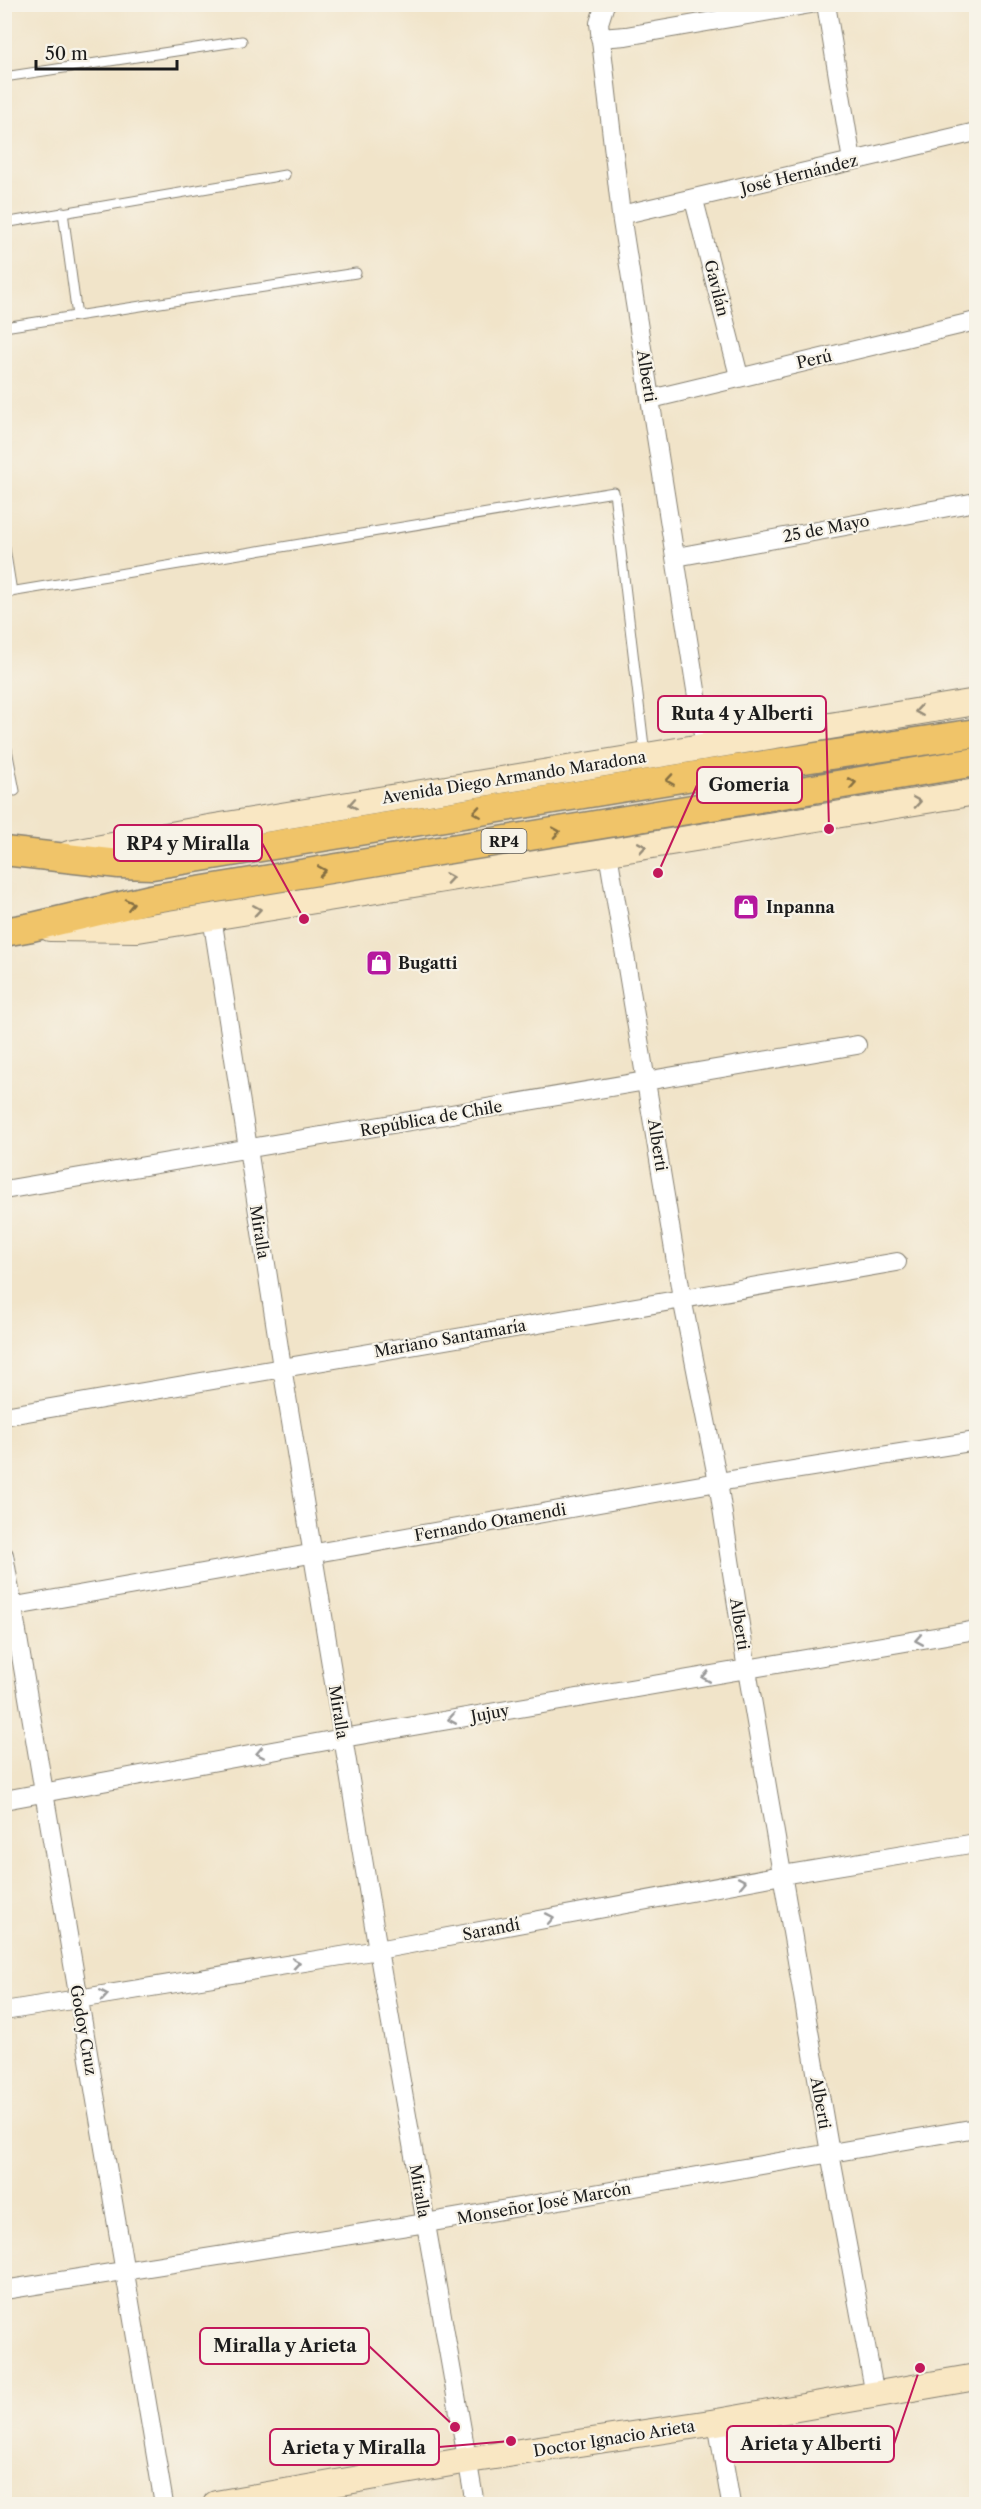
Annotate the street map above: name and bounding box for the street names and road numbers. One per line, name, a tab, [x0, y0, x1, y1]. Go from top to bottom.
street label: José Hernández	[735, 150, 860, 199]
street label: Gavilán	[700, 258, 734, 318]
street label: Perú	[794, 345, 834, 373]
street label: Alberti	[633, 348, 661, 404]
street label: 25 de Mayo	[781, 510, 871, 546]
street label: Avenida Diego Armando Maradona	[380, 746, 648, 808]
road number: RP4	[482, 829, 526, 853]
street label: República de Chile	[358, 1096, 504, 1140]
street label: Alberti	[644, 1117, 672, 1173]
street label: Miralla	[246, 1204, 274, 1261]
street label: Mariano Santamaría	[372, 1315, 528, 1361]
street label: Fernando Otamendi	[413, 1499, 567, 1545]
street label: Alberti	[726, 1596, 754, 1652]
street label: Miralla	[325, 1684, 353, 1741]
street label: Jujuy	[466, 1700, 512, 1727]
street label: Sarandí	[461, 1914, 521, 1944]
street label: Godoy Cruz	[66, 1983, 102, 2077]
street label: Alberti	[806, 2074, 835, 2131]
street label: Miralla	[405, 2163, 435, 2220]
street label: Monseñor José Marcón	[455, 2178, 633, 2228]
street label: Doctor Ignacio Arieta	[532, 2415, 697, 2461]

